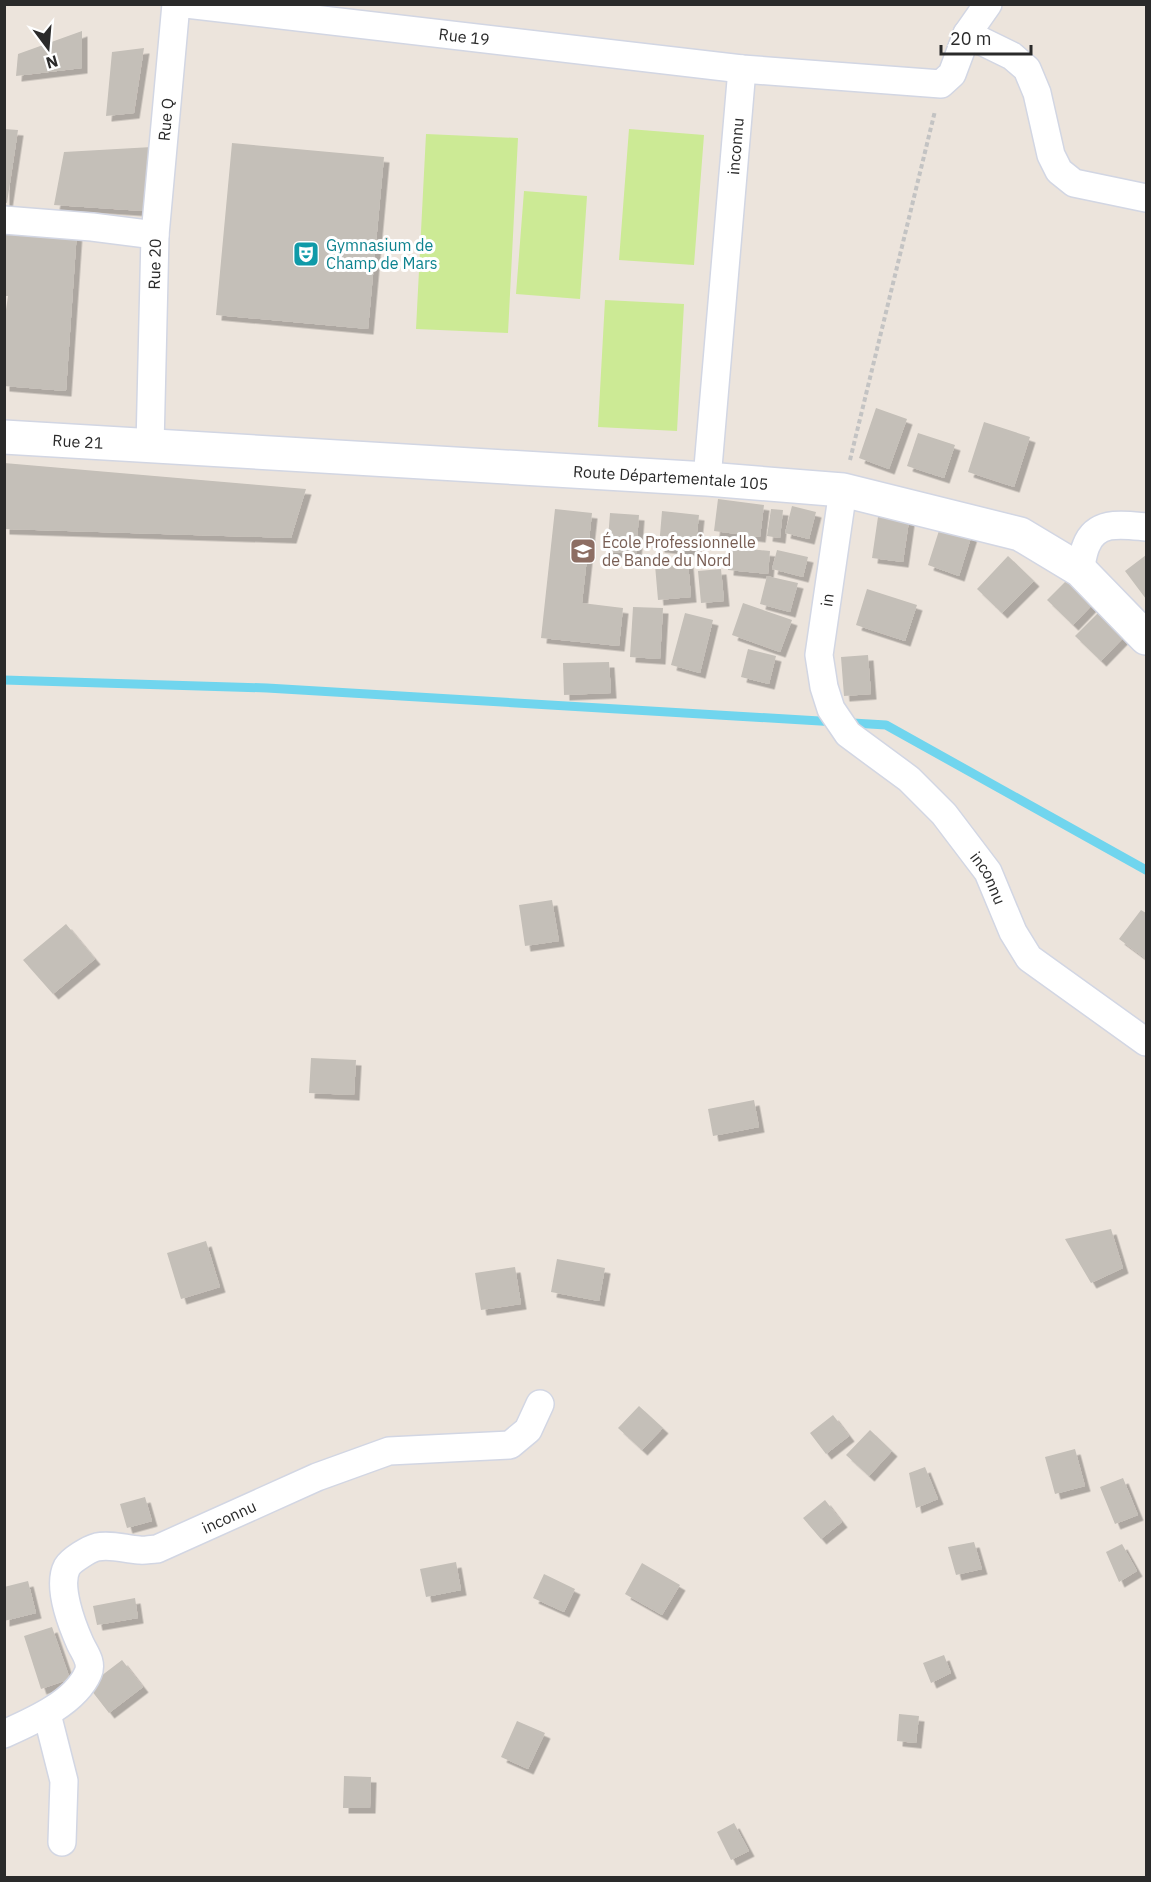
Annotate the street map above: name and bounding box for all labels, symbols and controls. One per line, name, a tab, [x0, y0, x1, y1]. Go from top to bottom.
north arrow	[18, 18, 78, 78]
scale bar	[941, 18, 1031, 56]
street label: Rue 19	[438, 24, 491, 49]
text: 20 m	[950, 27, 992, 50]
text: N	[44, 51, 60, 74]
street label: Rue Q	[154, 97, 177, 142]
street label: inconnu	[723, 117, 748, 176]
place label: Gymnasium de Champ de Mars	[326, 235, 438, 273]
street label: Rue 20	[144, 238, 165, 290]
theatre icon: Gymnasium de Champ de Mars	[291, 239, 321, 269]
street label: Rue 21	[52, 430, 104, 453]
street label: Route Départementale 105	[573, 461, 769, 494]
place label: École Professionnelle de Bande du Nord	[602, 531, 756, 570]
school or university icon: École Professionnelle de Bande du Nord	[568, 536, 598, 566]
street label: in	[816, 592, 838, 608]
street label: inconnu	[966, 847, 1010, 907]
street label: inconnu	[199, 1496, 259, 1538]

